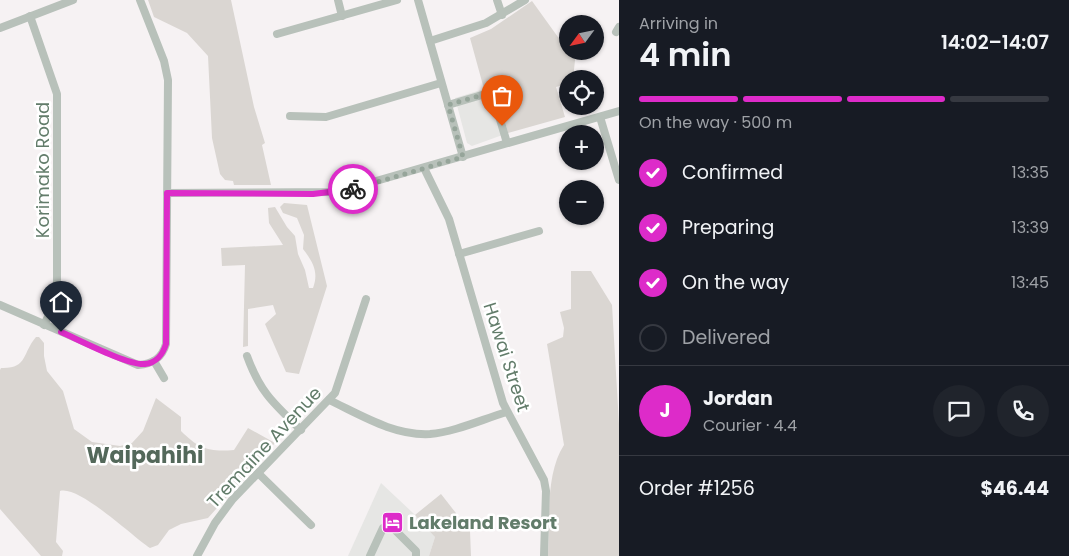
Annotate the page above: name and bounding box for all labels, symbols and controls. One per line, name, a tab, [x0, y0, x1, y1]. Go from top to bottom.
text: Arriving in	[639, 12, 718, 35]
north arrow	[559, 15, 604, 60]
map controls	[559, 15, 604, 225]
text: 14:02–14:07	[941, 29, 1049, 56]
text: 4 min	[639, 32, 731, 77]
button: locate	[559, 70, 604, 115]
pin	[481, 75, 523, 126]
icon: bag	[488, 82, 516, 110]
street label: Korimako Road	[30, 102, 55, 238]
text: On the way · 500 m	[639, 111, 792, 134]
button: +	[559, 125, 604, 170]
icon: check	[639, 159, 667, 187]
text: Confirmed	[682, 159, 783, 186]
text: 13:35	[1012, 161, 1049, 184]
courier	[328, 164, 378, 214]
icon: bike	[339, 175, 367, 203]
button: −	[559, 180, 604, 225]
icon: check	[639, 214, 667, 242]
text: Preparing	[682, 214, 774, 241]
text: 13:39	[1012, 216, 1049, 239]
icon: check	[639, 269, 667, 297]
text: On the way	[682, 269, 789, 296]
text: 13:45	[1011, 271, 1049, 294]
pin	[40, 281, 82, 332]
icon: home	[47, 288, 75, 316]
street label: Hawai Street	[478, 299, 536, 415]
text: Delivered	[682, 324, 771, 351]
street label: Tremaine Avenue	[201, 381, 327, 513]
text: Jordan	[703, 385, 773, 412]
button: chat	[933, 385, 985, 437]
button: phone	[997, 385, 1049, 437]
text: J	[660, 397, 670, 424]
text: Courier · 4.4	[703, 414, 797, 437]
district label: Waipahihi	[86, 440, 204, 471]
text: Order #1256	[639, 475, 755, 502]
text: $46.44	[980, 475, 1049, 502]
hotel icon: Lakeland Resort	[381, 510, 405, 534]
place label: Lakeland Resort	[409, 510, 557, 535]

